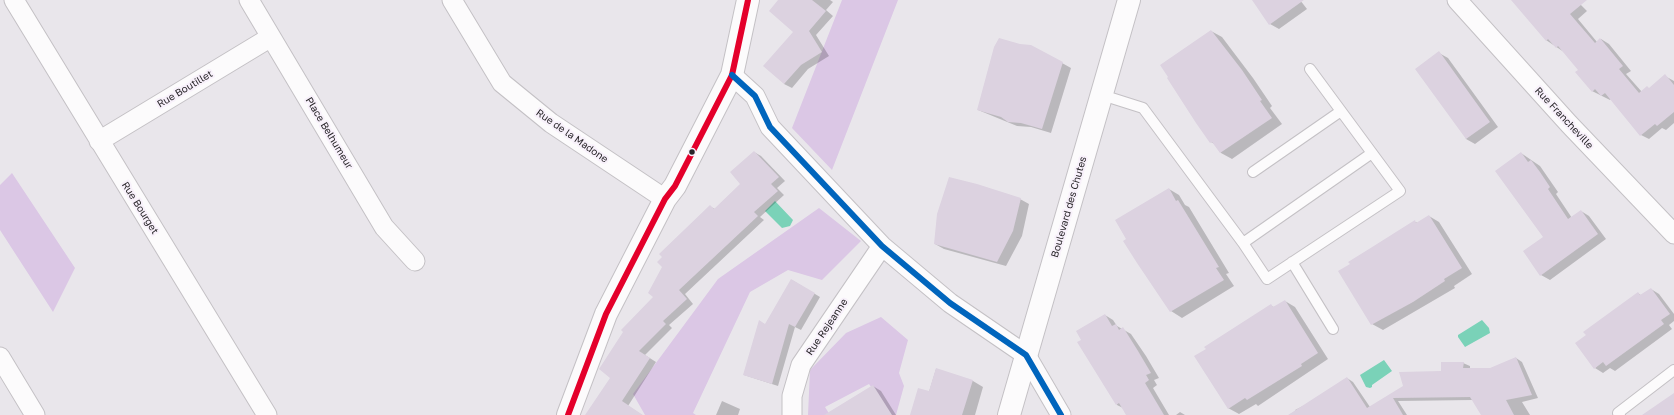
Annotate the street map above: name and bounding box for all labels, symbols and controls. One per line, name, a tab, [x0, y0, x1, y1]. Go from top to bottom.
street label: Rue Boutillet	[155, 68, 215, 110]
street label: Rue Francheville	[1532, 85, 1596, 151]
street label: Place Belhumeur	[303, 95, 355, 171]
street label: Rue de la Madone	[534, 107, 610, 165]
unlabelled marker	[687, 147, 697, 157]
street label: Boulevard des Chutes	[1049, 155, 1089, 259]
street label: Rue Bourget	[119, 180, 161, 236]
street label: Rue Rejeanne	[804, 296, 850, 358]

